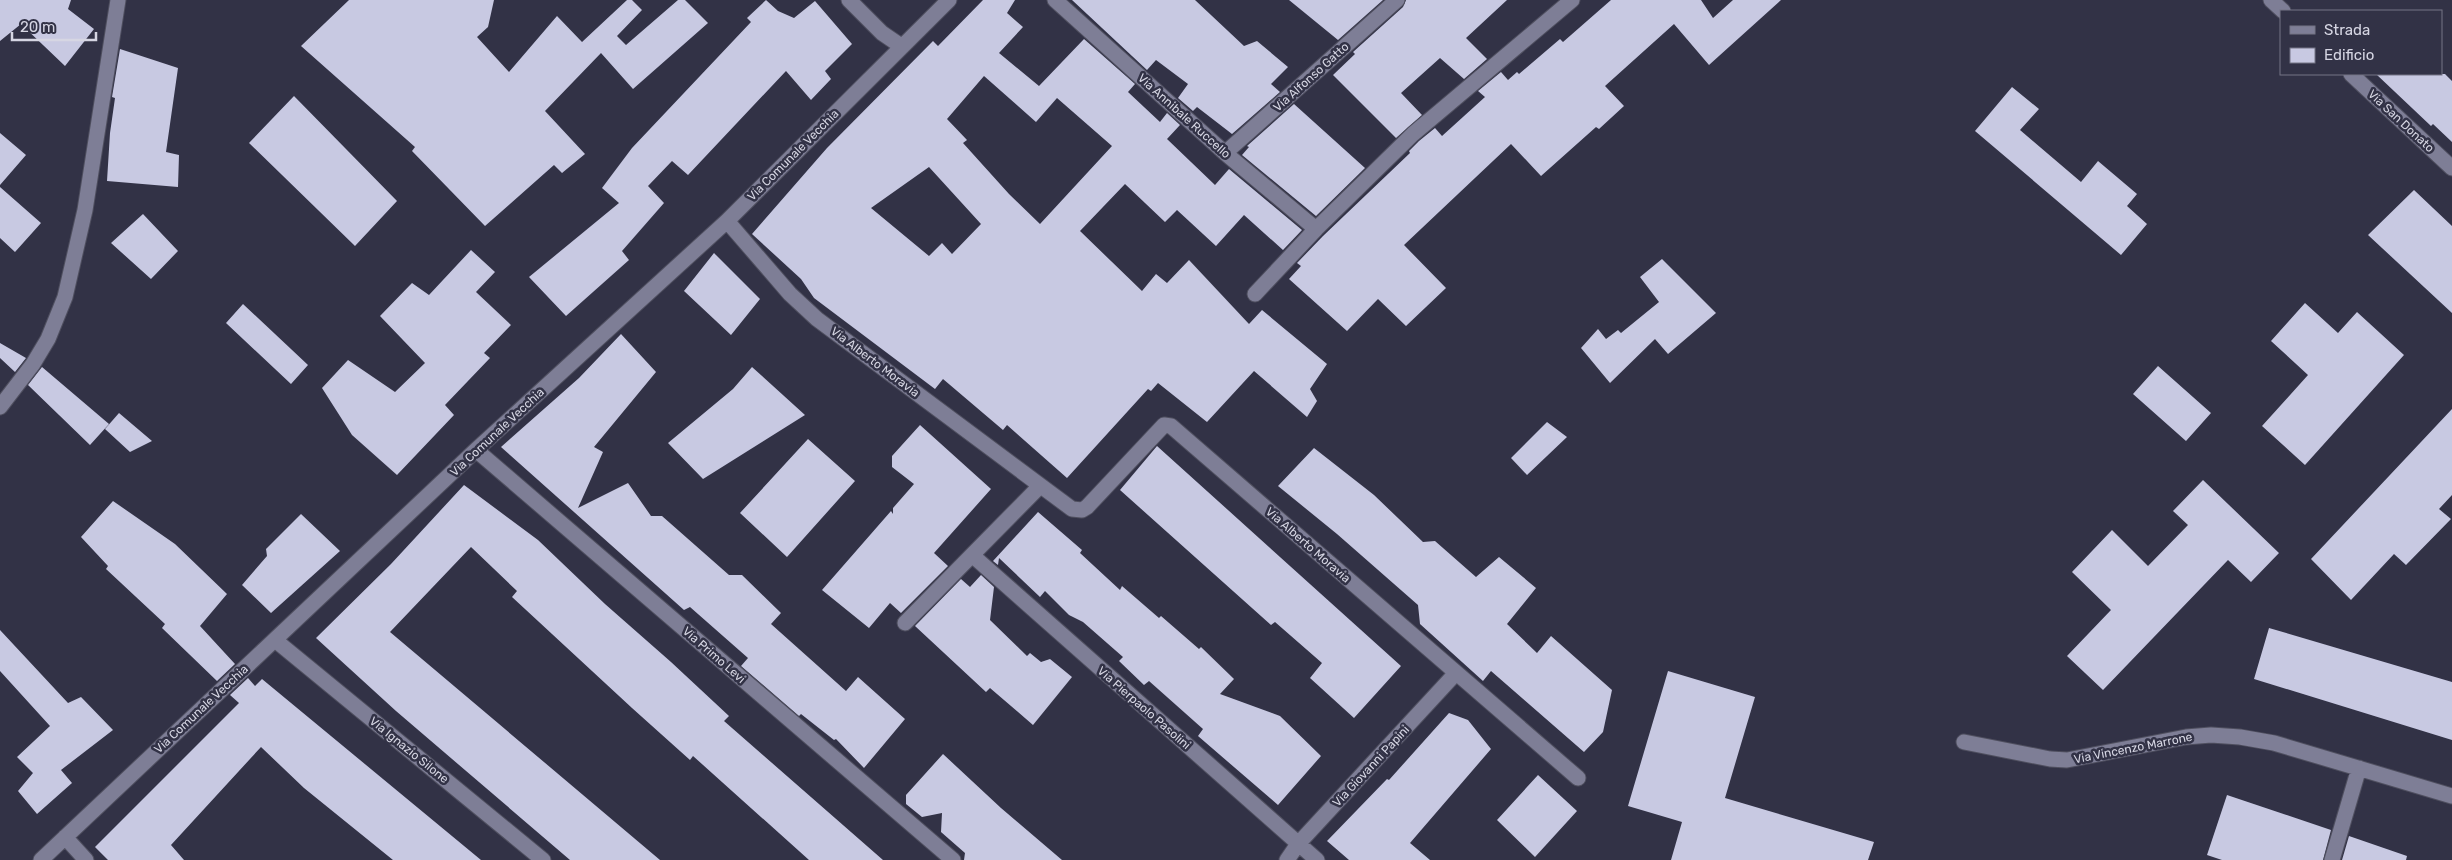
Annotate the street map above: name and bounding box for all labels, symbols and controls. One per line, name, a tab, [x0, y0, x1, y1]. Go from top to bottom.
scale bar	[12, 10, 96, 42]
legend	[2280, 10, 2442, 75]
text: 20 m	[20, 18, 55, 36]
text: Strada	[2324, 21, 2370, 39]
street label: Via Alfonso Gatto	[1270, 39, 1352, 115]
text: Edificio	[2324, 46, 2374, 64]
street label: Via Annibale Ruccello	[1135, 71, 1233, 161]
street label: Via San Donato	[2365, 87, 2437, 155]
street label: Via Comunale Vecchia	[744, 106, 842, 204]
street label: Via Alberto Moravia	[828, 324, 922, 400]
street label: Via Comunale Vecchia	[447, 385, 547, 479]
street label: Via Alberto Moravia	[1263, 504, 1353, 586]
street label: Via Primo Levi	[680, 624, 748, 686]
street label: Via Comunale Vecchia	[151, 662, 251, 756]
street label: Via Pierpaolo Pasolini	[1095, 664, 1193, 752]
street label: Via Ignazio Silone	[367, 714, 452, 786]
street label: Via Giovanni Papini	[1330, 722, 1412, 810]
street label: Via Vincenzo Marrone	[2073, 730, 2194, 766]

